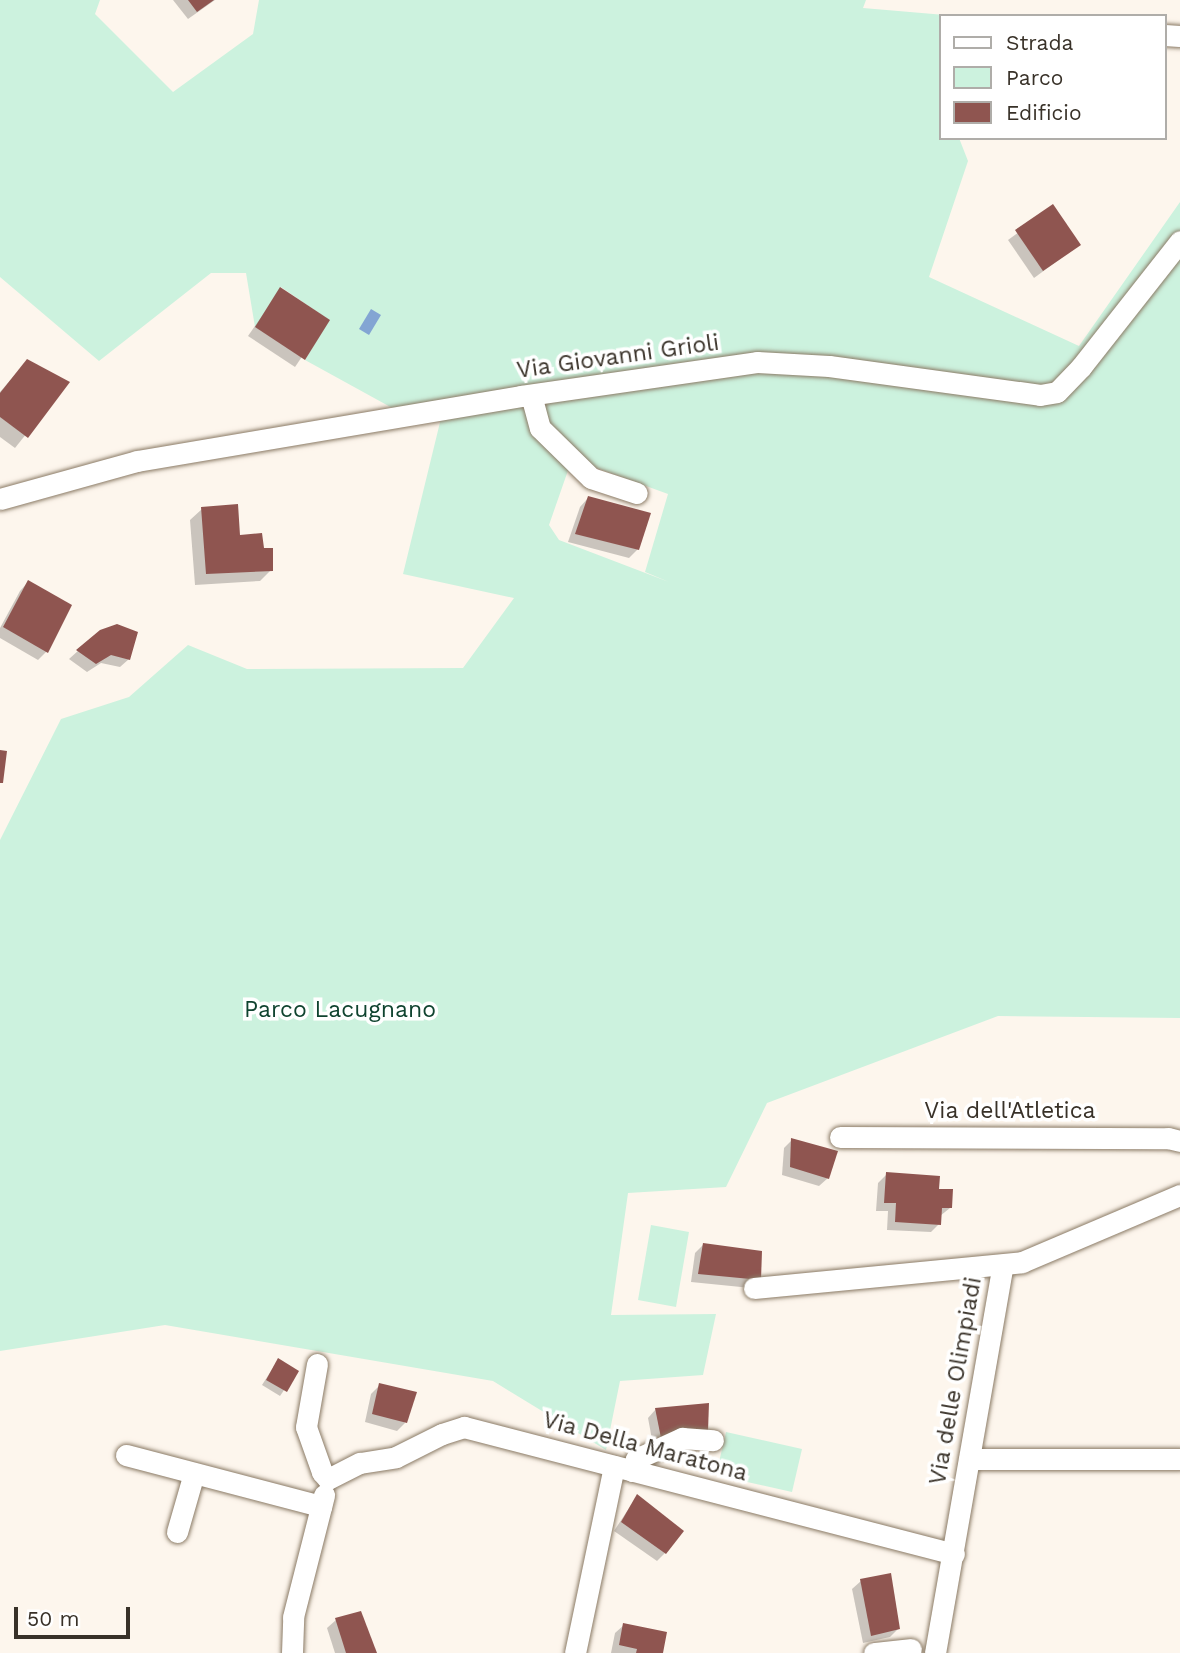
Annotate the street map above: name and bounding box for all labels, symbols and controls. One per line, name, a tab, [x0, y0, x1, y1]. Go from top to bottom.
legend	[939, 14, 1166, 140]
text: Strada	[1006, 30, 1073, 55]
text: Parco	[1006, 65, 1063, 90]
text: Edificio	[1006, 100, 1082, 125]
street label: Via Giovanni Grioli	[515, 329, 721, 385]
park label: Parco Lacugnano	[244, 996, 436, 1024]
street label: Via dell'Atletica	[924, 1097, 1096, 1125]
street label: Via delle Olimpiadi	[924, 1275, 988, 1487]
street label: Via Della Maratona	[539, 1406, 751, 1488]
scale bar	[18, 1594, 133, 1638]
text: 50 m	[27, 1606, 79, 1631]

